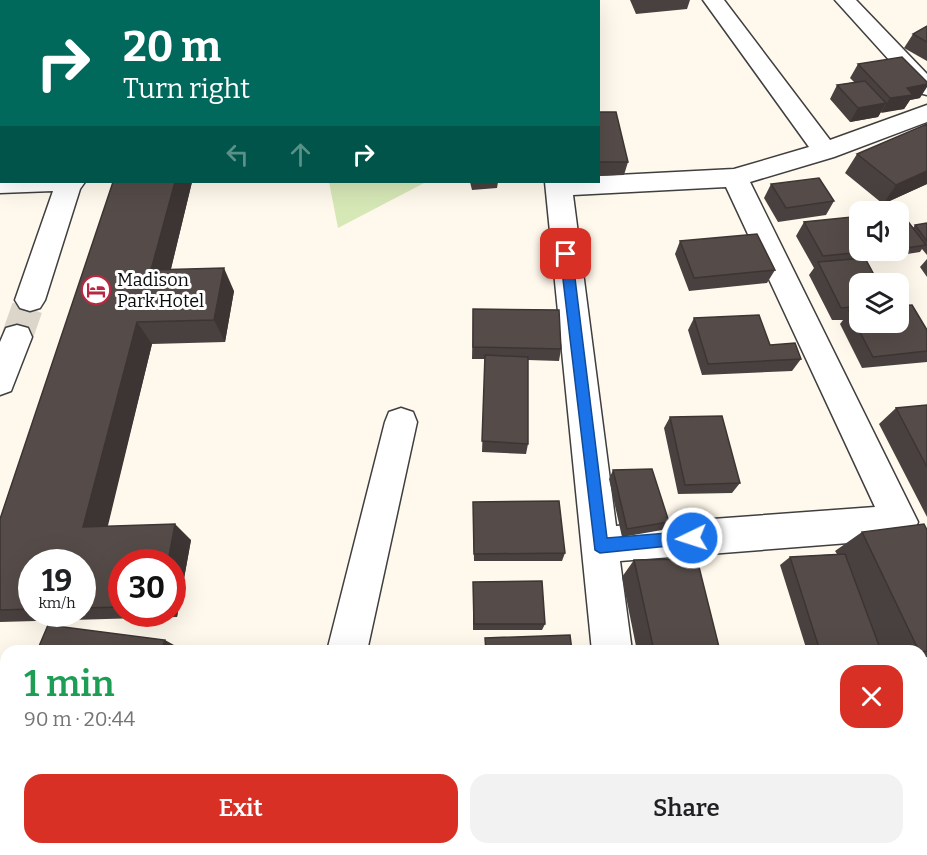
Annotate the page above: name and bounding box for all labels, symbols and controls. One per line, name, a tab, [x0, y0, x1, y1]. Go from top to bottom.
text: 20 m	[123, 22, 221, 72]
icon: right	[24, 24, 102, 102]
text: Turn right	[123, 73, 250, 105]
icon: left	[221, 138, 254, 171]
icon: ahead	[284, 138, 317, 171]
icon: right	[347, 138, 380, 171]
map controls	[849, 201, 909, 333]
button: sound	[849, 201, 909, 261]
pin	[540, 228, 591, 279]
icon: arrive	[549, 237, 582, 270]
place label: Madison Park Hotel	[117, 269, 204, 312]
button: layers	[849, 273, 909, 333]
hotel icon: Madison Park Hotel	[80, 274, 112, 306]
position arrow	[660, 506, 724, 570]
speed limit sign: 30	[108, 549, 186, 627]
text: 19	[42, 563, 72, 599]
text: km/h	[38, 594, 76, 612]
text: 1 min	[24, 662, 115, 706]
button: close	[840, 665, 903, 728]
text: 90 m · 20:44	[24, 707, 135, 731]
button: Exit	[24, 774, 458, 843]
button: Share	[470, 774, 903, 843]

